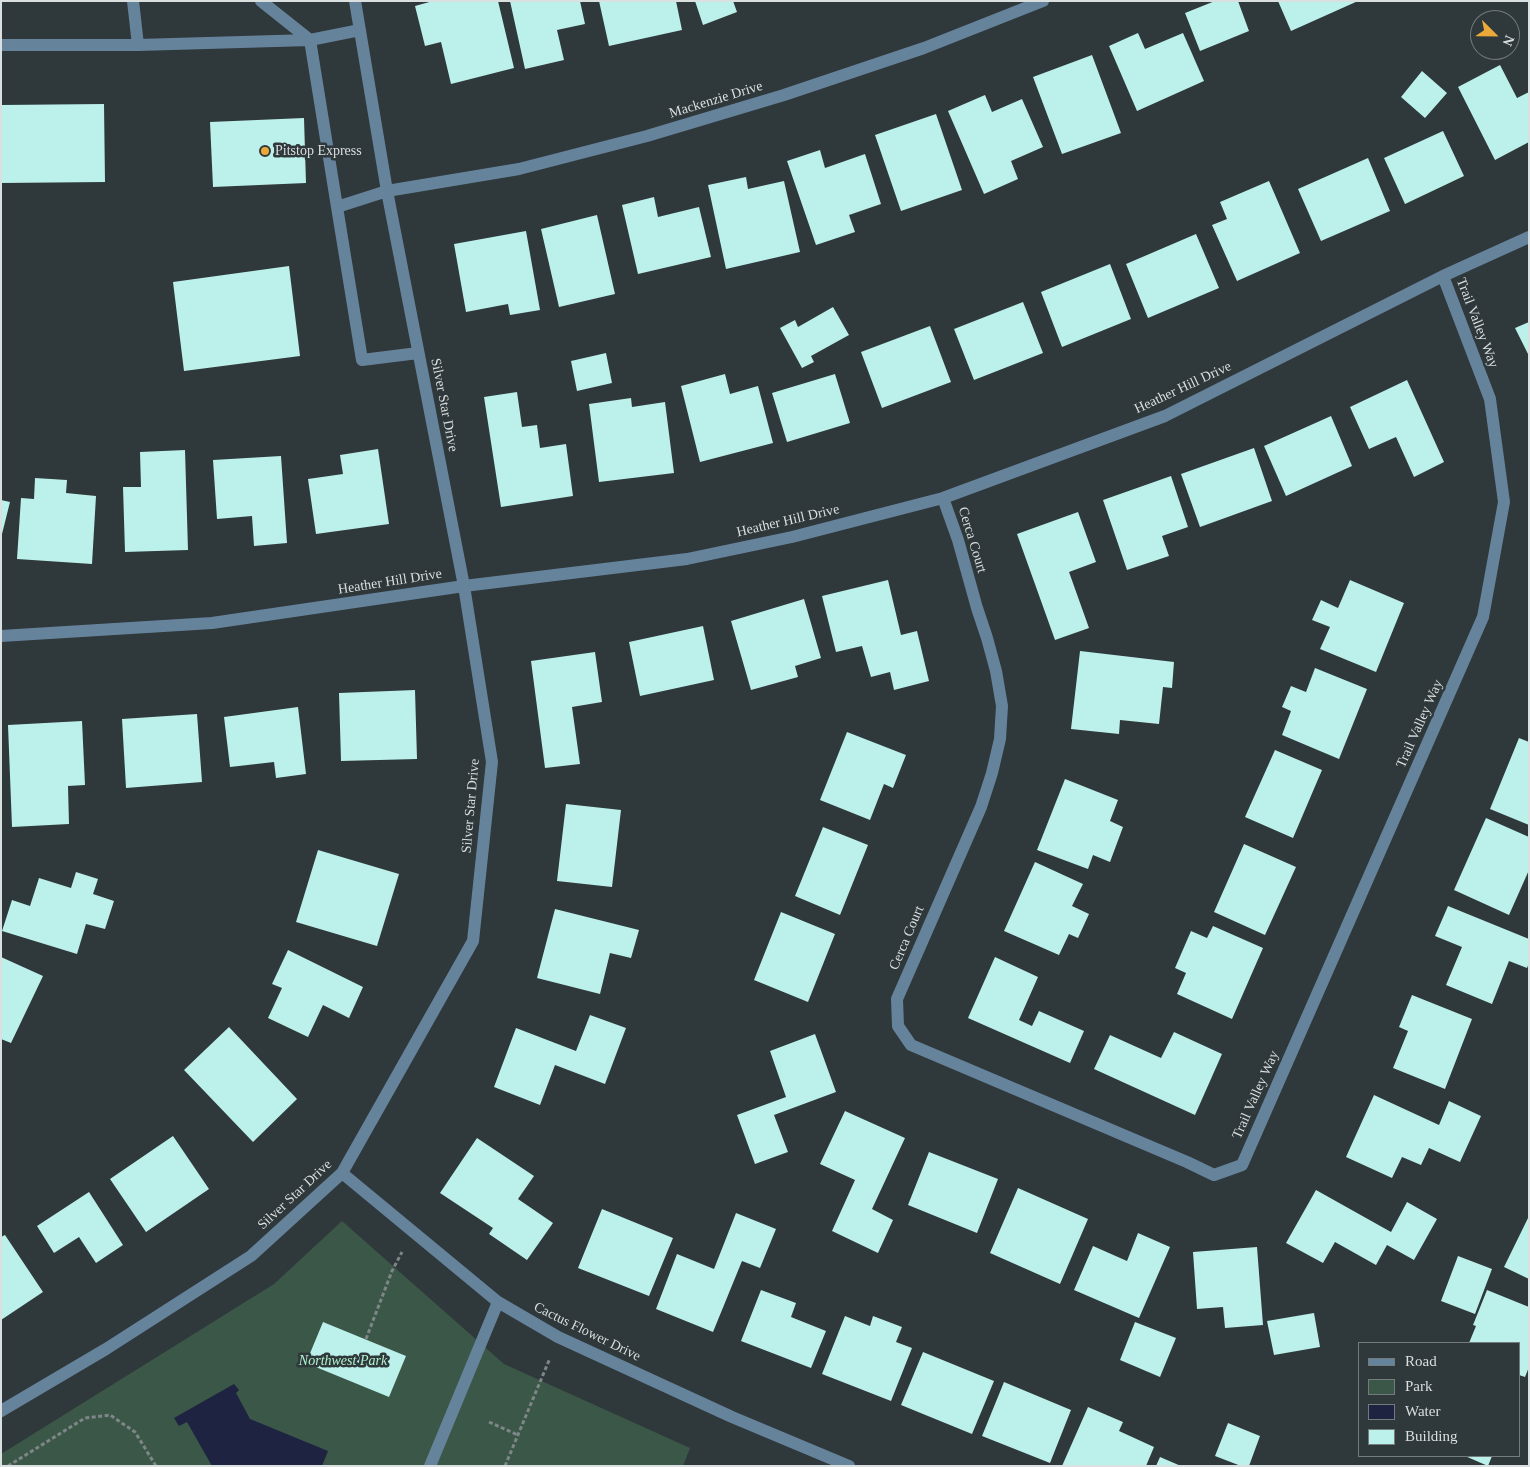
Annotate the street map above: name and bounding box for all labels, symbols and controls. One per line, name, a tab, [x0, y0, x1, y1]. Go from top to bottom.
north arrow	[1470, 10, 1520, 60]
text: N	[1499, 33, 1517, 48]
street label: Mackenzie Drive	[667, 78, 765, 122]
place label: Pitstop Express	[275, 143, 362, 159]
marker: Pitstop Express	[259, 145, 271, 157]
street label: Trail Valley Way	[1452, 276, 1502, 370]
street label: Silver Star Drive	[427, 357, 461, 453]
street label: Heather Hill Drive	[1132, 358, 1234, 418]
street label: Heather Hill Drive	[735, 501, 841, 541]
street label: Cerca Court	[954, 505, 990, 575]
street label: Heather Hill Drive	[337, 565, 443, 599]
street label: Trail Valley Way	[1393, 677, 1447, 771]
street label: Silver Star Drive	[458, 758, 484, 854]
street label: Cerca Court	[886, 903, 928, 973]
street label: Trail Valley Way	[1229, 1048, 1283, 1142]
street label: Silver Star Drive	[255, 1157, 335, 1233]
street label: Cactus Flower Drive	[531, 1299, 643, 1365]
legend	[1358, 1342, 1520, 1457]
park label: Northwest Park	[299, 1353, 387, 1369]
text: Road	[1405, 1353, 1437, 1369]
text: Park	[1405, 1378, 1433, 1394]
text: Water	[1405, 1403, 1440, 1419]
text: Building	[1405, 1428, 1458, 1444]

